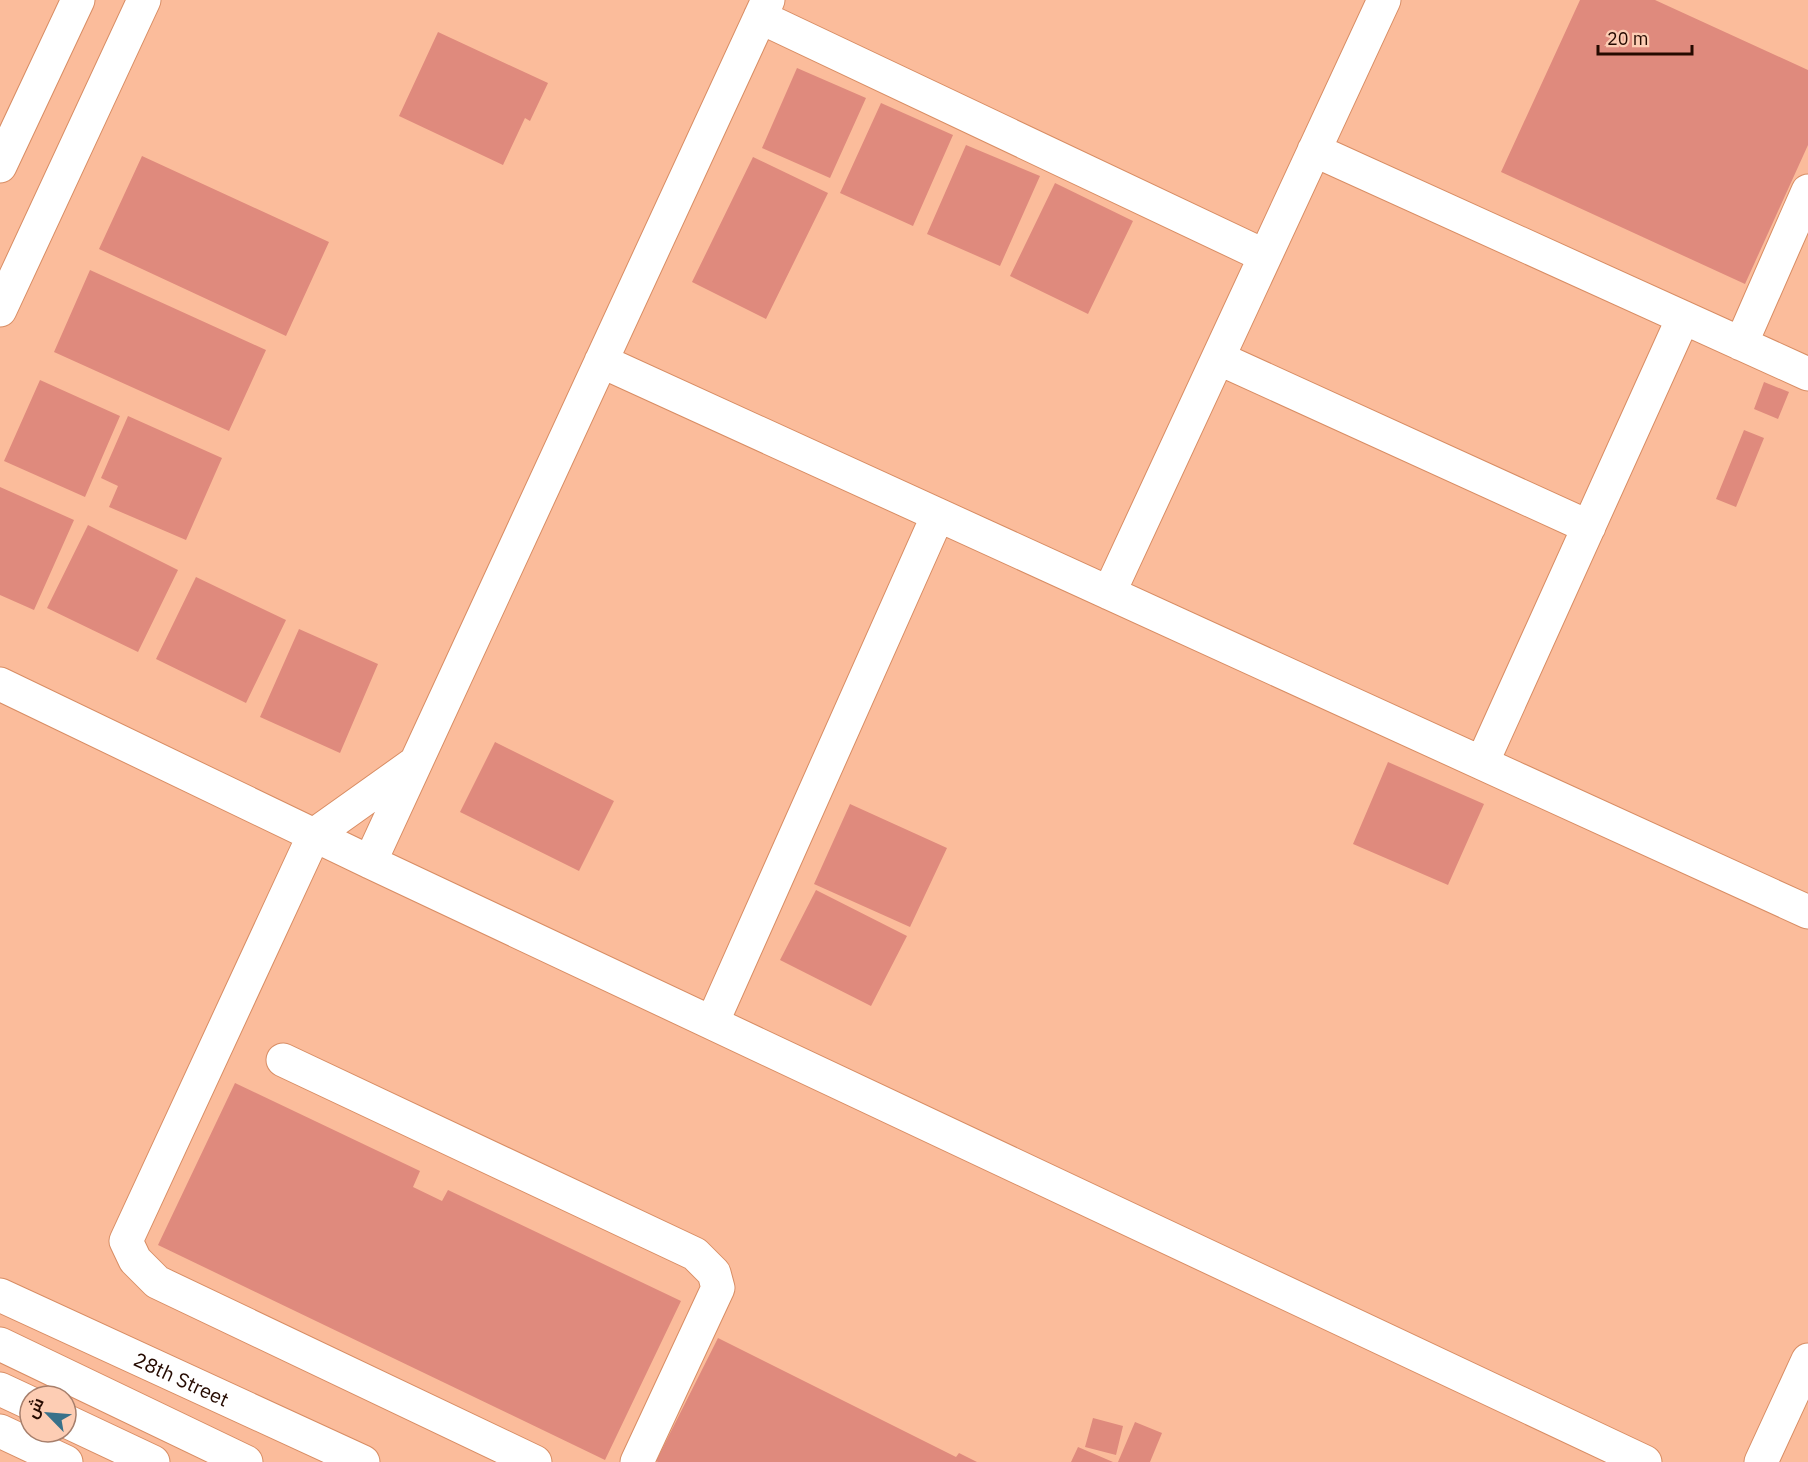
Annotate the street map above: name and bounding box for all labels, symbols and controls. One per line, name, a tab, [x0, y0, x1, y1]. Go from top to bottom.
scale bar	[1598, 18, 1692, 56]
text: 20 m	[1607, 27, 1649, 50]
street label: 28th Street	[130, 1345, 234, 1412]
north arrow	[18, 1384, 78, 1444]
text: ش	[21, 1394, 48, 1421]

